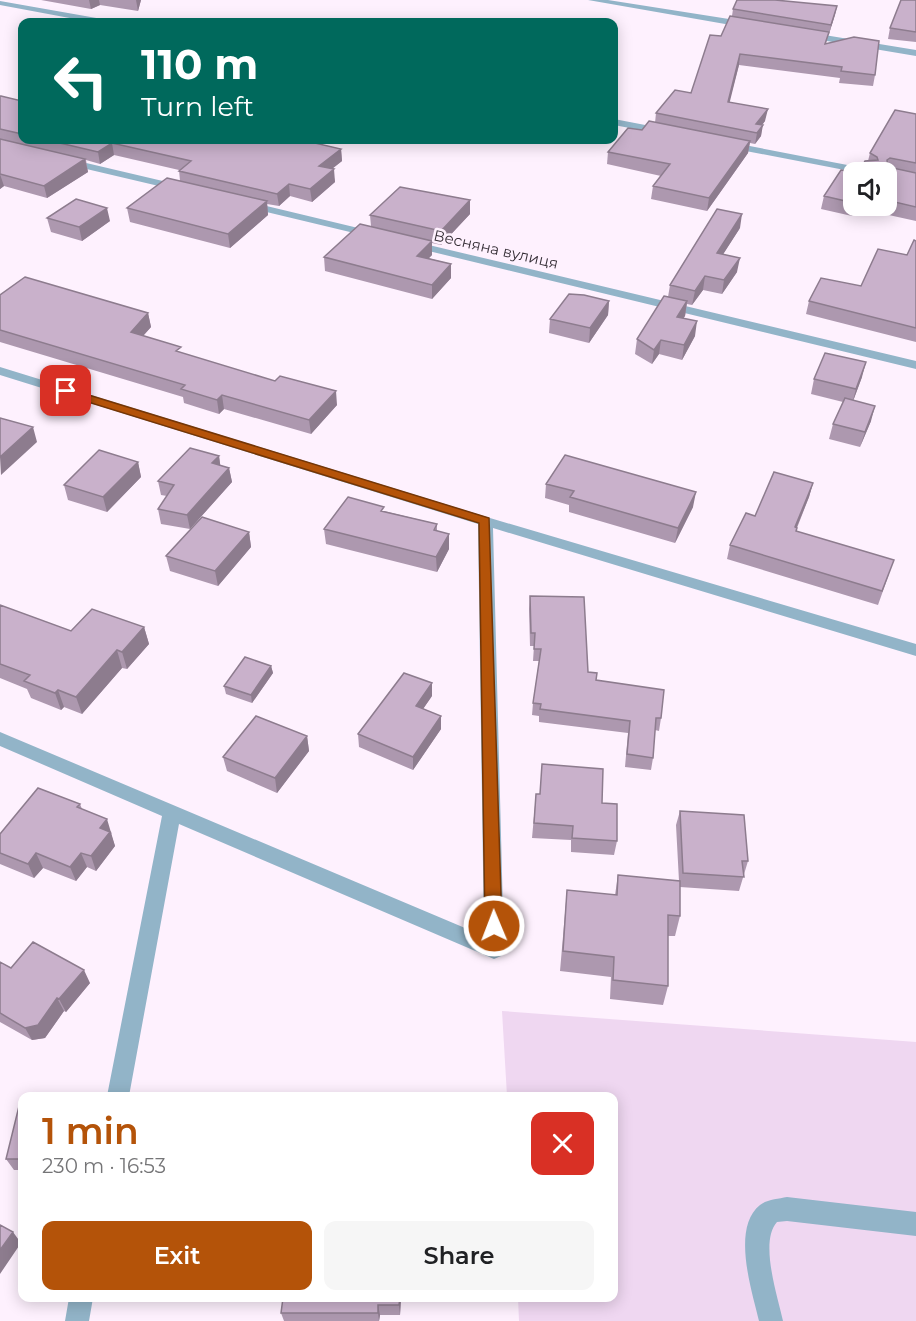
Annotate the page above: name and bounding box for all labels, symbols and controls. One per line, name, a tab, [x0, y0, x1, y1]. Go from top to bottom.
text: 110 m	[141, 38, 258, 90]
icon: left	[42, 42, 120, 120]
text: Turn left	[141, 90, 254, 123]
map controls	[843, 162, 897, 216]
button: sound	[843, 162, 897, 216]
street label: Весняна вулиця	[432, 225, 560, 273]
pin	[40, 365, 91, 416]
icon: arrive	[49, 374, 82, 407]
position arrow	[462, 894, 526, 958]
text: 1 min	[42, 1109, 139, 1153]
button: close	[531, 1112, 594, 1175]
text: 230 m · 16:53	[42, 1154, 166, 1178]
button: Exit	[42, 1221, 312, 1290]
button: Share	[324, 1221, 594, 1290]

